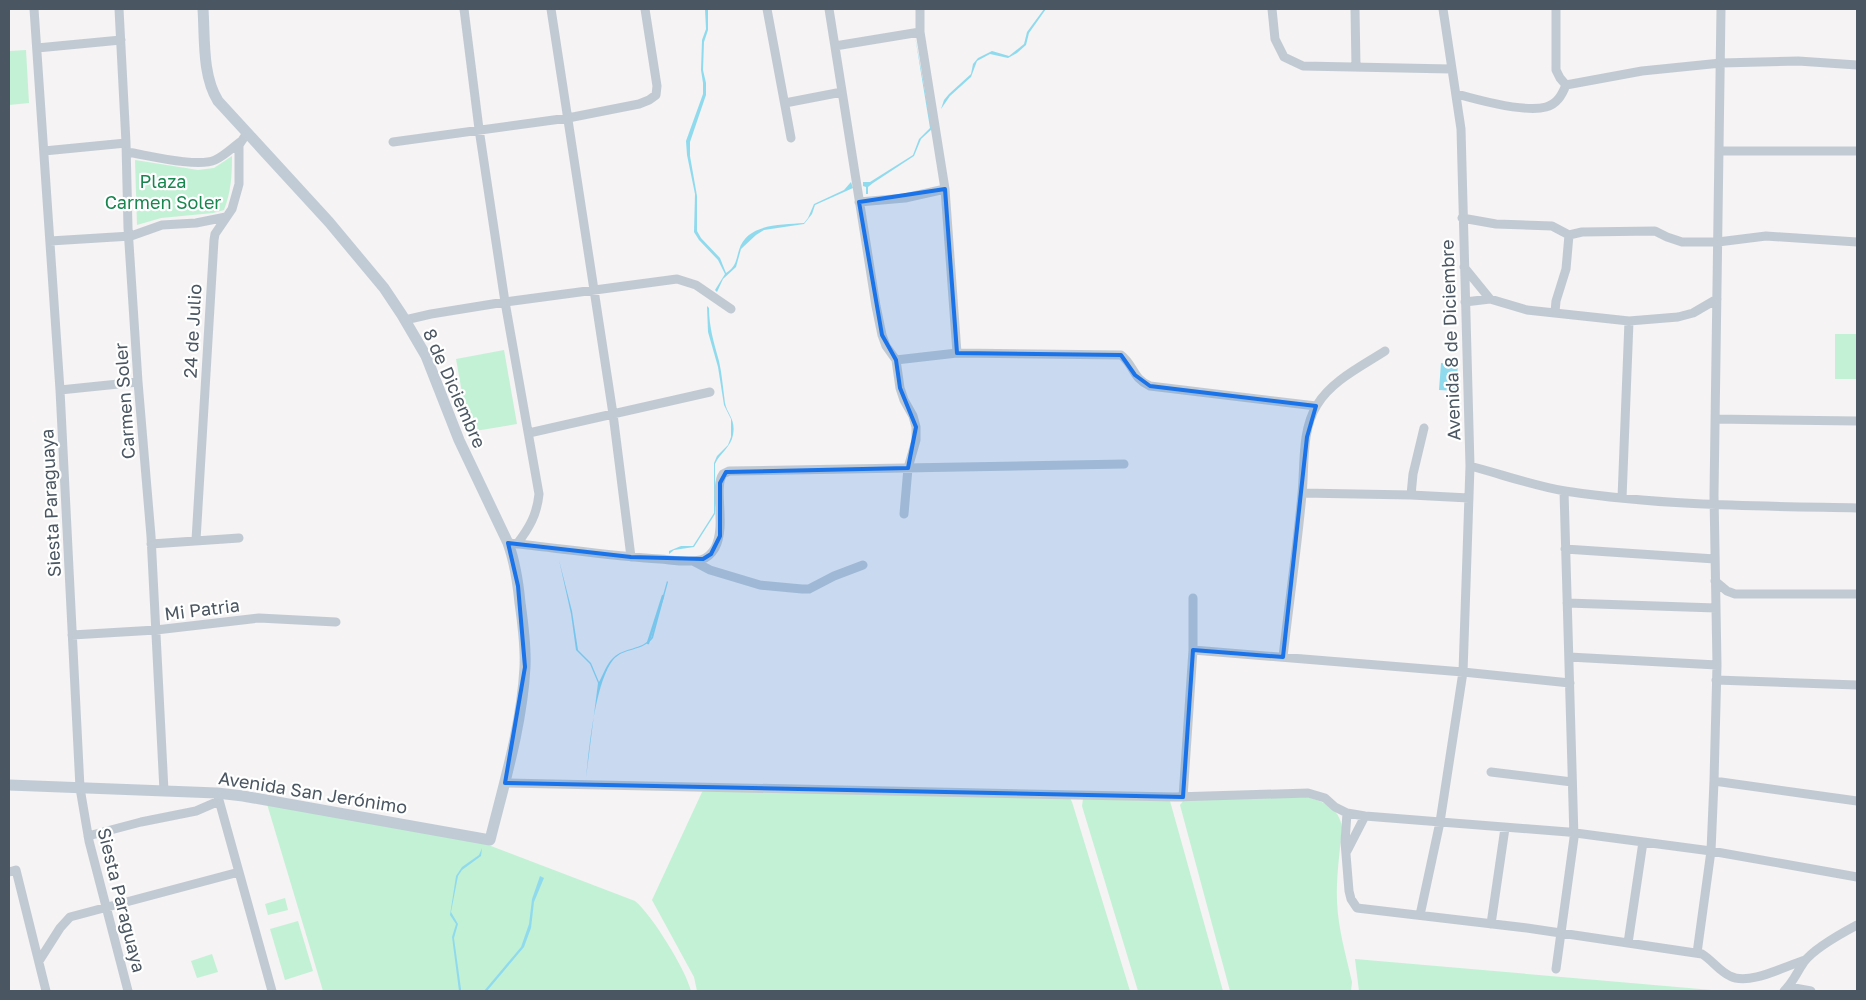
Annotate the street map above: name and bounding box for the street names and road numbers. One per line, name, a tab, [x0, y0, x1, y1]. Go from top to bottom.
street label: Avenida 8 de Diciembre	[1435, 239, 1465, 441]
street label: 24 de Julio	[179, 283, 205, 379]
street label: 8 de Diciembre	[419, 325, 491, 451]
street label: Carmen Soler	[109, 342, 139, 460]
street label: Siesta Paraguaya	[35, 428, 65, 578]
street label: Mi Patria	[163, 593, 241, 625]
street label: Avenida San Jerónimo	[217, 766, 409, 818]
street label: Siesta Paraguaya	[93, 825, 151, 975]

